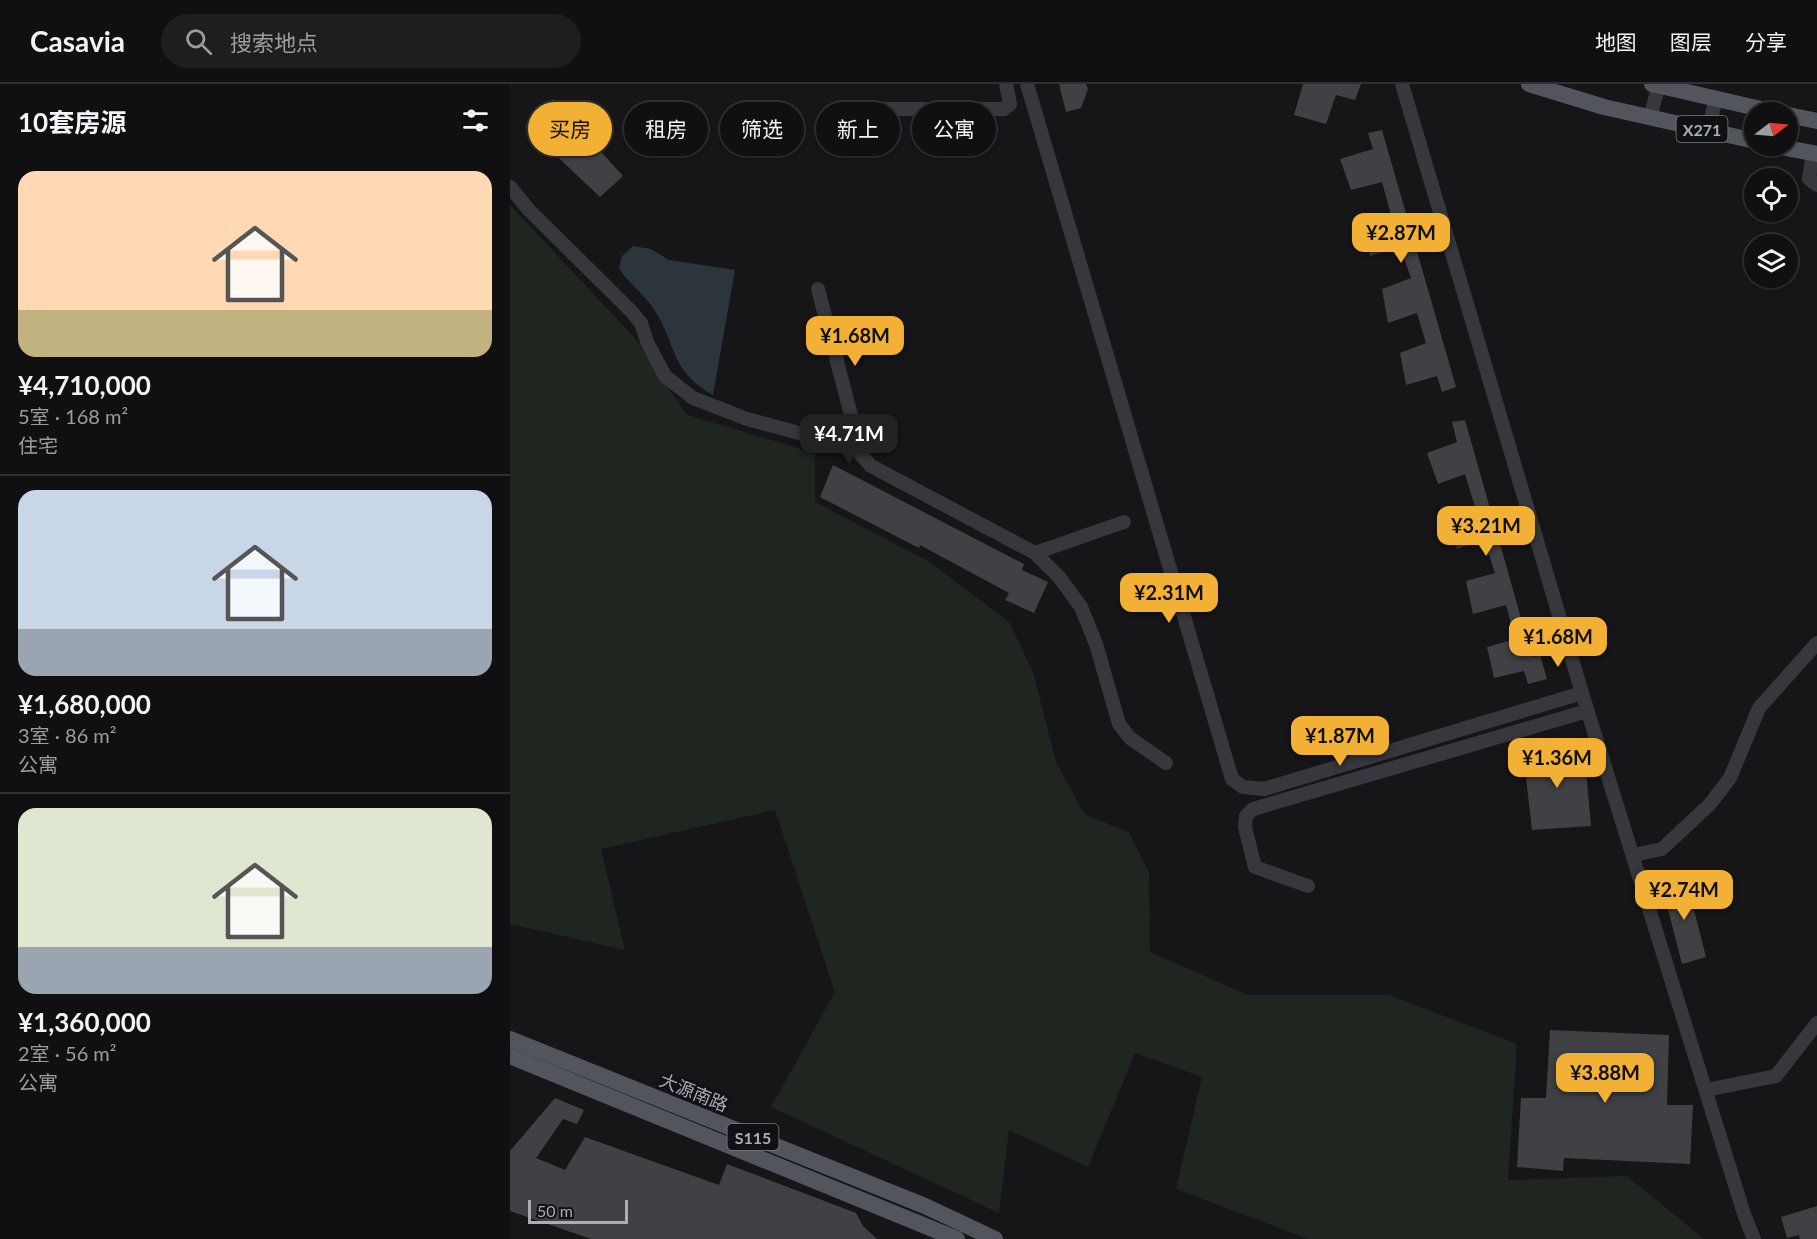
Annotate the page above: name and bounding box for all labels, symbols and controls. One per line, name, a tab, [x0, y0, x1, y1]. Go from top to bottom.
search box	[161, 14, 581, 68]
text: Casavia	[30, 24, 125, 58]
icon: search	[182, 25, 215, 58]
text: 搜索地点	[230, 29, 318, 56]
text: 地图	[1595, 29, 1637, 54]
text: 图层	[1670, 29, 1712, 54]
text: 分享	[1745, 29, 1787, 54]
chip: 买房	[528, 102, 612, 156]
chip: 租房	[624, 102, 708, 156]
chip: 筛选	[720, 102, 804, 156]
chip: 新上	[816, 102, 900, 156]
chip: 公寓	[912, 102, 996, 156]
north arrow	[1744, 102, 1798, 156]
map controls	[1744, 102, 1798, 288]
icon: filters	[459, 104, 492, 137]
text: 10套房源	[18, 106, 126, 138]
road number: X271	[1676, 116, 1728, 142]
button: locate	[1744, 168, 1798, 222]
icon: home	[201, 210, 309, 318]
pin: ¥2.87M	[1352, 213, 1450, 264]
text: ¥2.87M	[1366, 220, 1436, 244]
button: layers	[1744, 234, 1798, 288]
pin: ¥1.68M	[806, 316, 904, 367]
text: ¥1.68M	[820, 323, 890, 347]
text: ¥4,710,000	[18, 369, 151, 401]
text: 5室 · 168 m²	[18, 404, 128, 428]
pin: ¥4.71M	[800, 414, 898, 465]
text: ¥4.71M	[814, 421, 884, 445]
text: 住宅	[18, 433, 58, 457]
pin: ¥3.21M	[1437, 506, 1535, 557]
text: ¥3.21M	[1451, 513, 1521, 537]
icon: home	[201, 529, 309, 637]
pin: ¥2.31M	[1120, 573, 1218, 624]
text: ¥2.31M	[1134, 580, 1204, 604]
pin: ¥1.68M	[1509, 617, 1607, 668]
text: ¥1.68M	[1523, 624, 1593, 648]
text: ¥1,680,000	[18, 688, 151, 720]
pin: ¥1.87M	[1291, 716, 1389, 767]
text: 3室 · 86 m²	[18, 723, 117, 747]
text: ¥1.87M	[1305, 723, 1375, 747]
pin: ¥1.36M	[1508, 738, 1606, 789]
text: ¥1.36M	[1522, 745, 1592, 769]
text: 公寓	[18, 752, 58, 776]
icon: home	[201, 847, 309, 955]
pin: ¥2.74M	[1635, 870, 1733, 921]
text: ¥2.74M	[1649, 877, 1719, 901]
text: ¥1,360,000	[18, 1006, 151, 1038]
text: 2室 · 56 m²	[18, 1041, 117, 1065]
pin: ¥3.88M	[1556, 1053, 1654, 1104]
text: ¥3.88M	[1570, 1060, 1640, 1084]
street label: 大源南路	[657, 1068, 731, 1116]
text: 公寓	[18, 1070, 58, 1094]
road number: S115	[728, 1124, 778, 1150]
scale bar	[528, 1197, 628, 1224]
text: 50 m	[537, 1201, 573, 1220]

